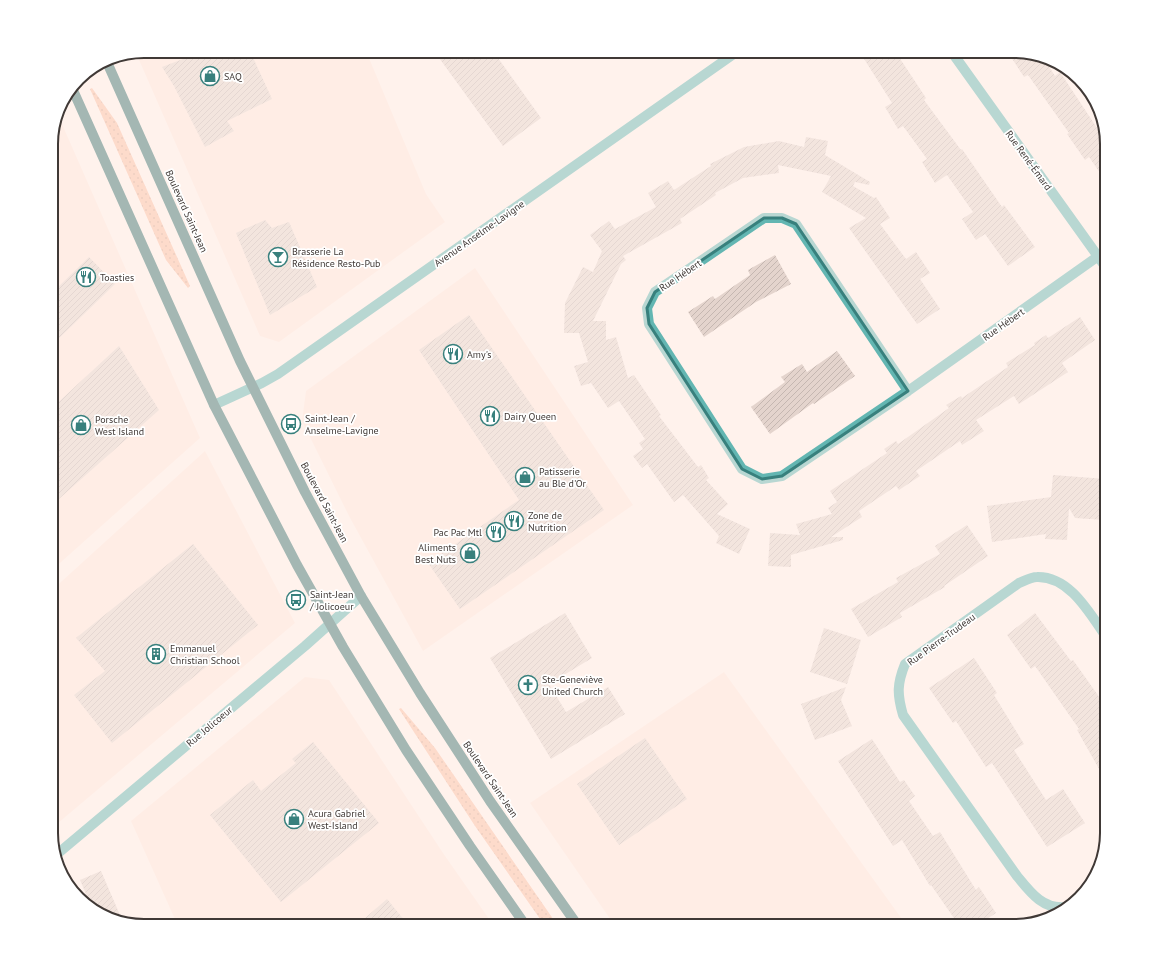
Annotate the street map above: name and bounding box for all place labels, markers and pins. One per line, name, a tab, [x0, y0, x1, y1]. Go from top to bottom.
shop icon: SAQ	[199, 65, 221, 87]
place label: SAQ	[224, 70, 243, 83]
place label: Brasserie La Résidence Resto-Pub	[292, 245, 380, 270]
bar icon: Brasserie La Résidence Resto-Pub	[267, 246, 289, 268]
restaurant icon: Toasties	[75, 266, 97, 288]
place label: Toasties	[100, 271, 134, 284]
restaurant icon: Amy's	[442, 343, 464, 365]
place label: Amy's	[467, 348, 491, 361]
restaurant icon: Dairy Queen	[479, 405, 501, 427]
place label: Dairy Queen	[504, 410, 556, 423]
place label: Saint-Jean / Anselme-Lavigne	[305, 412, 379, 437]
place label: Porsche West Island	[95, 413, 144, 438]
bus stop icon: Saint-Jean / Anselme-Lavigne	[280, 413, 302, 435]
shop icon: Porsche West Island	[70, 414, 92, 436]
place label: Patisserie au Ble d'Or	[539, 465, 587, 490]
shop icon: Patisserie au Ble d'Or	[514, 466, 536, 488]
place label: Zone de Nutrition	[528, 509, 567, 534]
restaurant icon: Zone de Nutrition	[503, 510, 525, 532]
restaurant icon: Pac Pac Mtl	[485, 521, 507, 543]
place label: Pac Pac Mtl	[434, 526, 482, 539]
place label: Aliments Best Nuts	[415, 541, 456, 566]
shop icon: Aliments Best Nuts	[459, 542, 481, 564]
place label: Saint-Jean / Jolicoeur	[309, 588, 354, 613]
bus stop icon: Saint-Jean / Jolicoeur	[285, 589, 307, 611]
place label: Emmanuel Christian School	[170, 642, 240, 667]
building icon: Emmanuel Christian School	[145, 643, 167, 665]
place label: Ste-Geneviève United Church	[542, 673, 603, 698]
church icon: Ste-Geneviève United Church	[517, 674, 539, 696]
place label: Acura Gabriel West-Island	[308, 807, 365, 832]
shop icon: Acura Gabriel West-Island	[283, 808, 305, 830]

